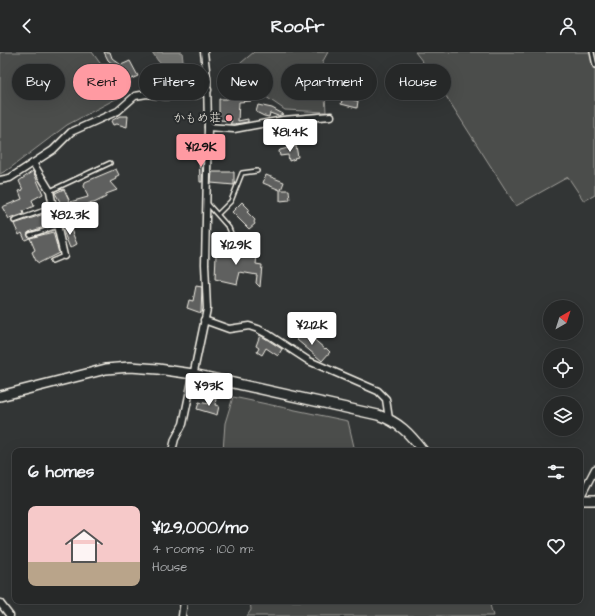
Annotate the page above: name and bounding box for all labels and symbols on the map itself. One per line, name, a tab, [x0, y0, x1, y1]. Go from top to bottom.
place label: かもめ荘	[173, 110, 221, 127]
marker: かもめ荘	[224, 113, 234, 123]
pin: ¥81.4K	[257, 119, 323, 153]
pin: ¥129K	[173, 134, 229, 168]
pin: ¥82.3K	[37, 202, 103, 236]
pin: ¥129K	[208, 232, 264, 266]
north arrow	[543, 300, 583, 340]
pin: ¥212K	[284, 312, 340, 346]
pin: ¥93K	[185, 373, 233, 407]

